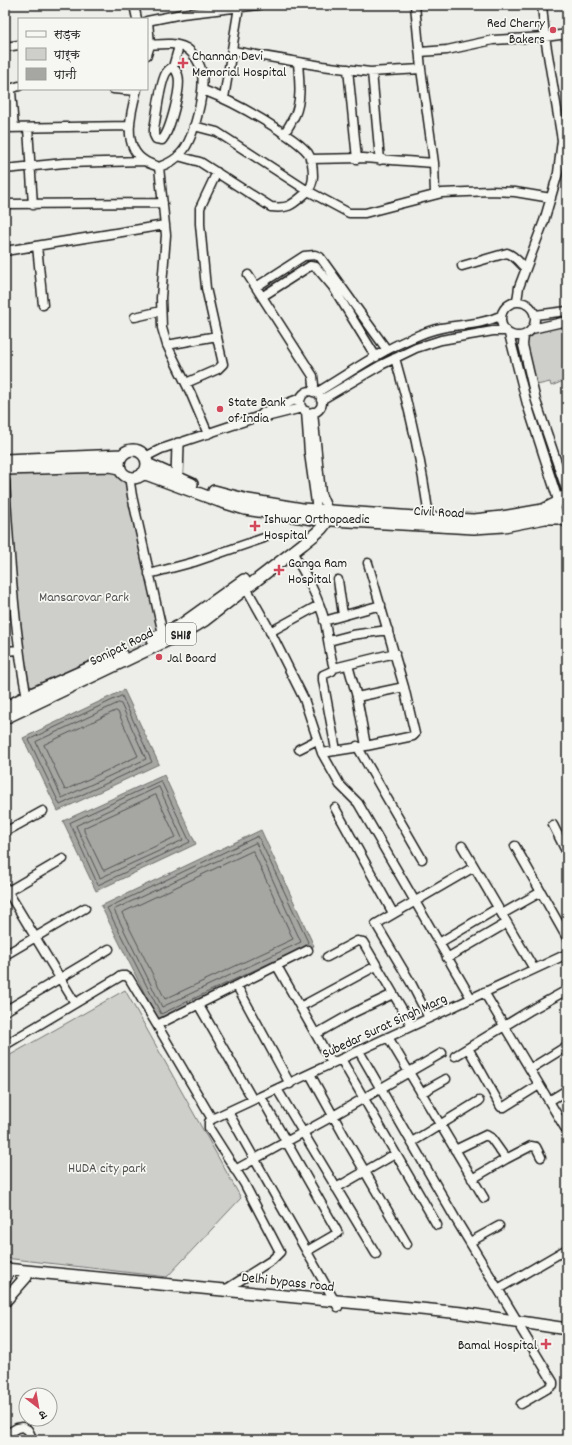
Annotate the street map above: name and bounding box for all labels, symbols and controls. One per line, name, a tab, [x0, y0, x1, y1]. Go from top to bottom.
place label: Red Cherry Bakers	[487, 14, 545, 50]
legend	[18, 18, 148, 90]
marker: Red Cherry Bakers	[548, 25, 558, 35]
text: सड़क	[53, 27, 82, 44]
text: पार्क	[53, 47, 81, 64]
place label: Channan Devi Memorial Hospital	[192, 47, 287, 83]
marker: Channan Devi Memorial Hospital	[177, 57, 189, 69]
text: पानी	[53, 67, 77, 84]
place label: State Bank of India	[228, 393, 286, 429]
marker: State Bank of India	[215, 404, 225, 414]
street label: Civil Road	[413, 502, 465, 524]
place label: Ishwar Orthopaedic Hospital	[264, 510, 370, 546]
marker: Ishwar Orthopaedic Hospital	[249, 520, 261, 532]
place label: Ganga Ram Hospital	[288, 554, 347, 590]
marker: Ganga Ram Hospital	[273, 564, 285, 576]
park label: Mansarovar Park	[39, 588, 129, 608]
road number: SH18	[166, 623, 196, 645]
street label: Sonipat Road	[86, 624, 157, 672]
place label: Jal Board	[167, 649, 216, 669]
marker: Jal Board	[154, 652, 164, 662]
street label: Subedar Surat Singh Marg	[319, 989, 450, 1064]
park label: HUDA city park	[68, 1159, 146, 1179]
street label: Delhi bypass road	[240, 1268, 335, 1298]
place label: Bamal Hospital	[458, 1336, 538, 1356]
marker: Bamal Hospital	[540, 1338, 552, 1350]
north arrow	[18, 1387, 58, 1427]
text: उ	[35, 1405, 50, 1423]

